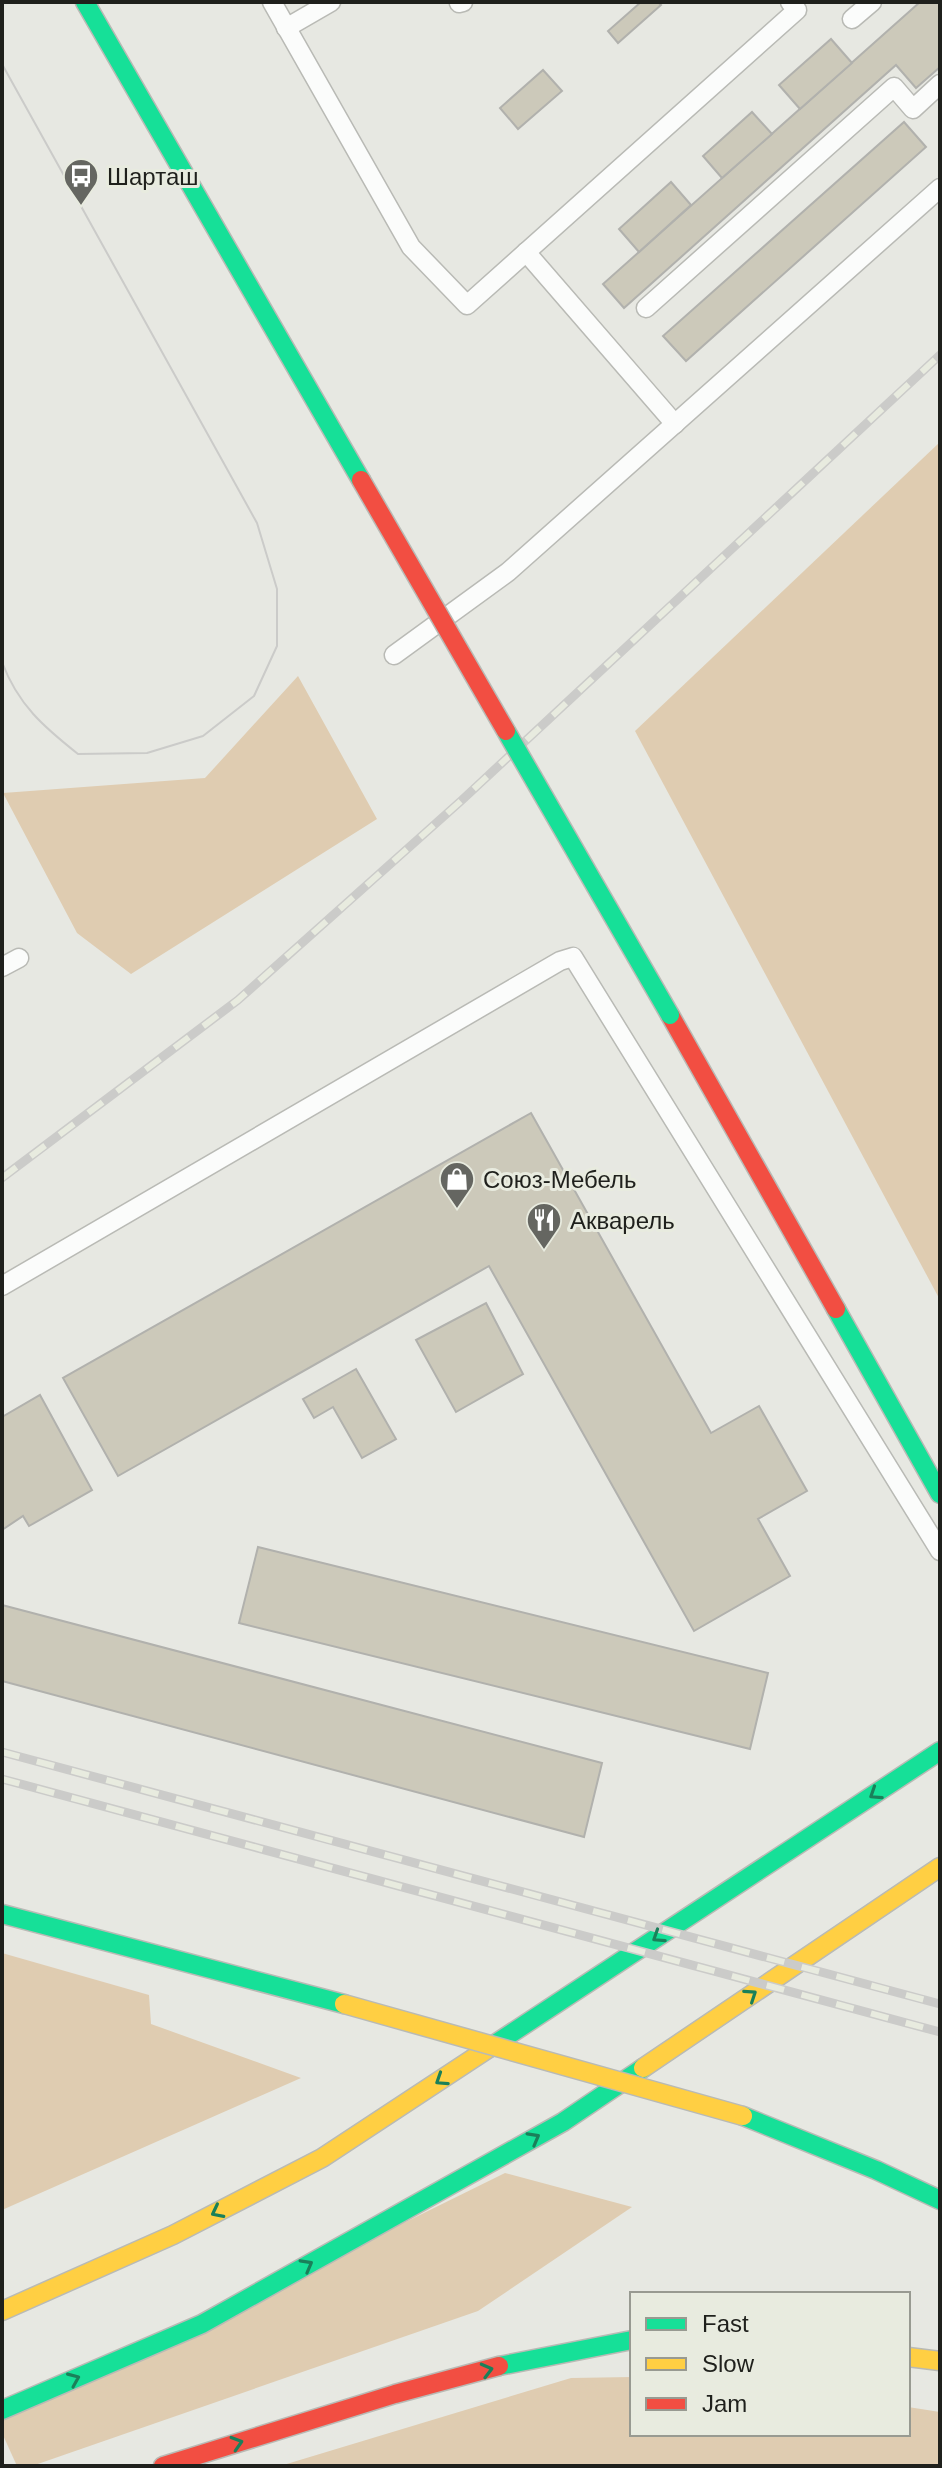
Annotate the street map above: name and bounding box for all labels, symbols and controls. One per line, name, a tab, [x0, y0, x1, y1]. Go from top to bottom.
bus stop icon: Шарташ	[62, 157, 100, 207]
place label: Шарташ	[107, 163, 199, 190]
shop icon: Союз-Мебель	[438, 1160, 476, 1210]
place label: Союз-Мебель	[483, 1166, 637, 1193]
restaurant icon: Акварель	[525, 1201, 563, 1251]
place label: Акварель	[570, 1207, 675, 1234]
one-way arrow	[869, 1784, 884, 1799]
one-way arrow	[652, 1927, 667, 1942]
one-way arrow	[742, 1990, 756, 2005]
one-way arrow	[435, 2070, 450, 2085]
one-way arrow	[525, 2132, 540, 2148]
one-way arrow	[211, 2203, 226, 2218]
one-way arrow	[298, 2259, 313, 2275]
legend	[630, 2292, 910, 2436]
text: Fast	[702, 2310, 749, 2337]
text: Slow	[702, 2350, 755, 2377]
one-way arrow	[479, 2363, 493, 2380]
one-way arrow	[65, 2373, 80, 2389]
text: Jam	[702, 2390, 747, 2417]
one-way arrow	[230, 2436, 244, 2452]

